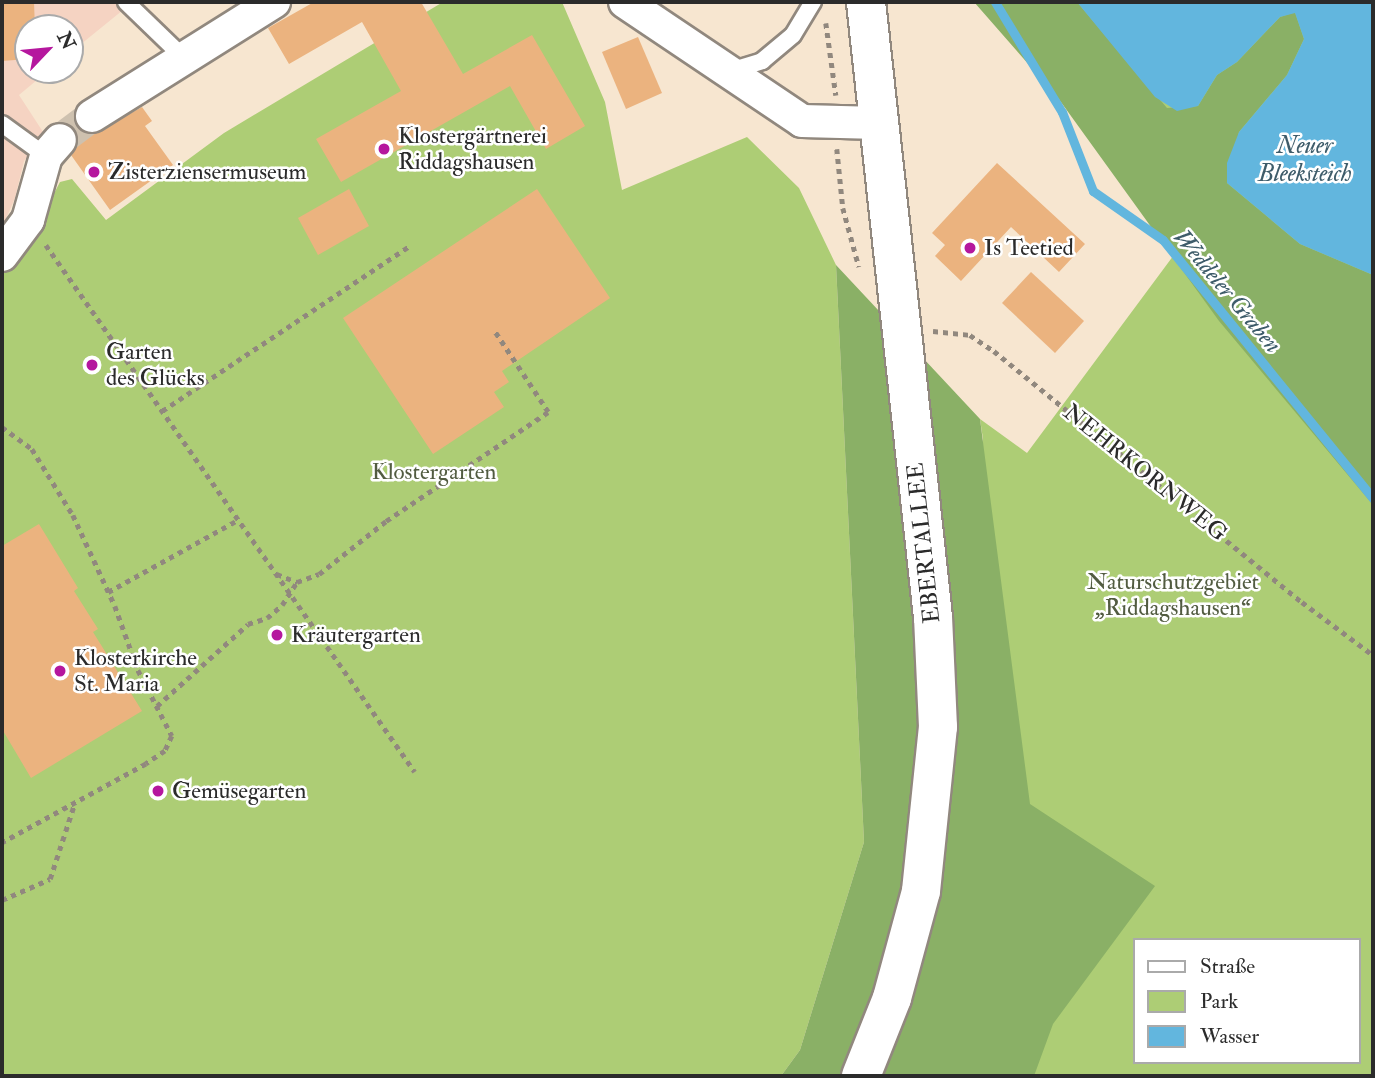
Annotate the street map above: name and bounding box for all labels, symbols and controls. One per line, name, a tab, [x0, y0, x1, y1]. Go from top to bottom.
north arrow	[14, 14, 84, 84]
text: N	[52, 28, 81, 54]
place label: Klostergärtnerei Riddagshausen	[398, 122, 547, 176]
water label: Neuer Bleeksteich	[1258, 132, 1352, 188]
marker: Klostergärtnerei Riddagshausen	[376, 141, 392, 157]
place label: Zisterziensermuseum	[108, 158, 306, 186]
marker: Zisterziensermuseum	[86, 164, 102, 180]
water label: Weddeler Graben	[1167, 223, 1287, 359]
place label: Is Teetied	[984, 234, 1074, 262]
marker: Is Teetied	[962, 240, 978, 256]
place label: Garten des Glücks	[106, 338, 205, 392]
marker: Garten des Glücks	[84, 357, 100, 373]
street label: NEHRKORNWEG	[1058, 399, 1232, 547]
park label: Klostergarten	[372, 458, 496, 486]
street label: EBERTALLEE	[902, 461, 946, 625]
park label: Naturschutzgebiet „Riddagshausen“	[1087, 568, 1259, 622]
place label: Kräutergarten	[291, 621, 421, 649]
marker: Kräutergarten	[269, 627, 285, 643]
place label: Klosterkirche St. Maria	[74, 644, 197, 698]
marker: Klosterkirche St. Maria	[52, 663, 68, 679]
place label: Gemüsegarten	[172, 777, 306, 805]
marker: Gemüsegarten	[150, 783, 166, 799]
legend	[1134, 938, 1361, 1064]
text: Straße	[1200, 953, 1255, 980]
text: Park	[1200, 988, 1238, 1015]
text: Wasser	[1200, 1023, 1259, 1050]

